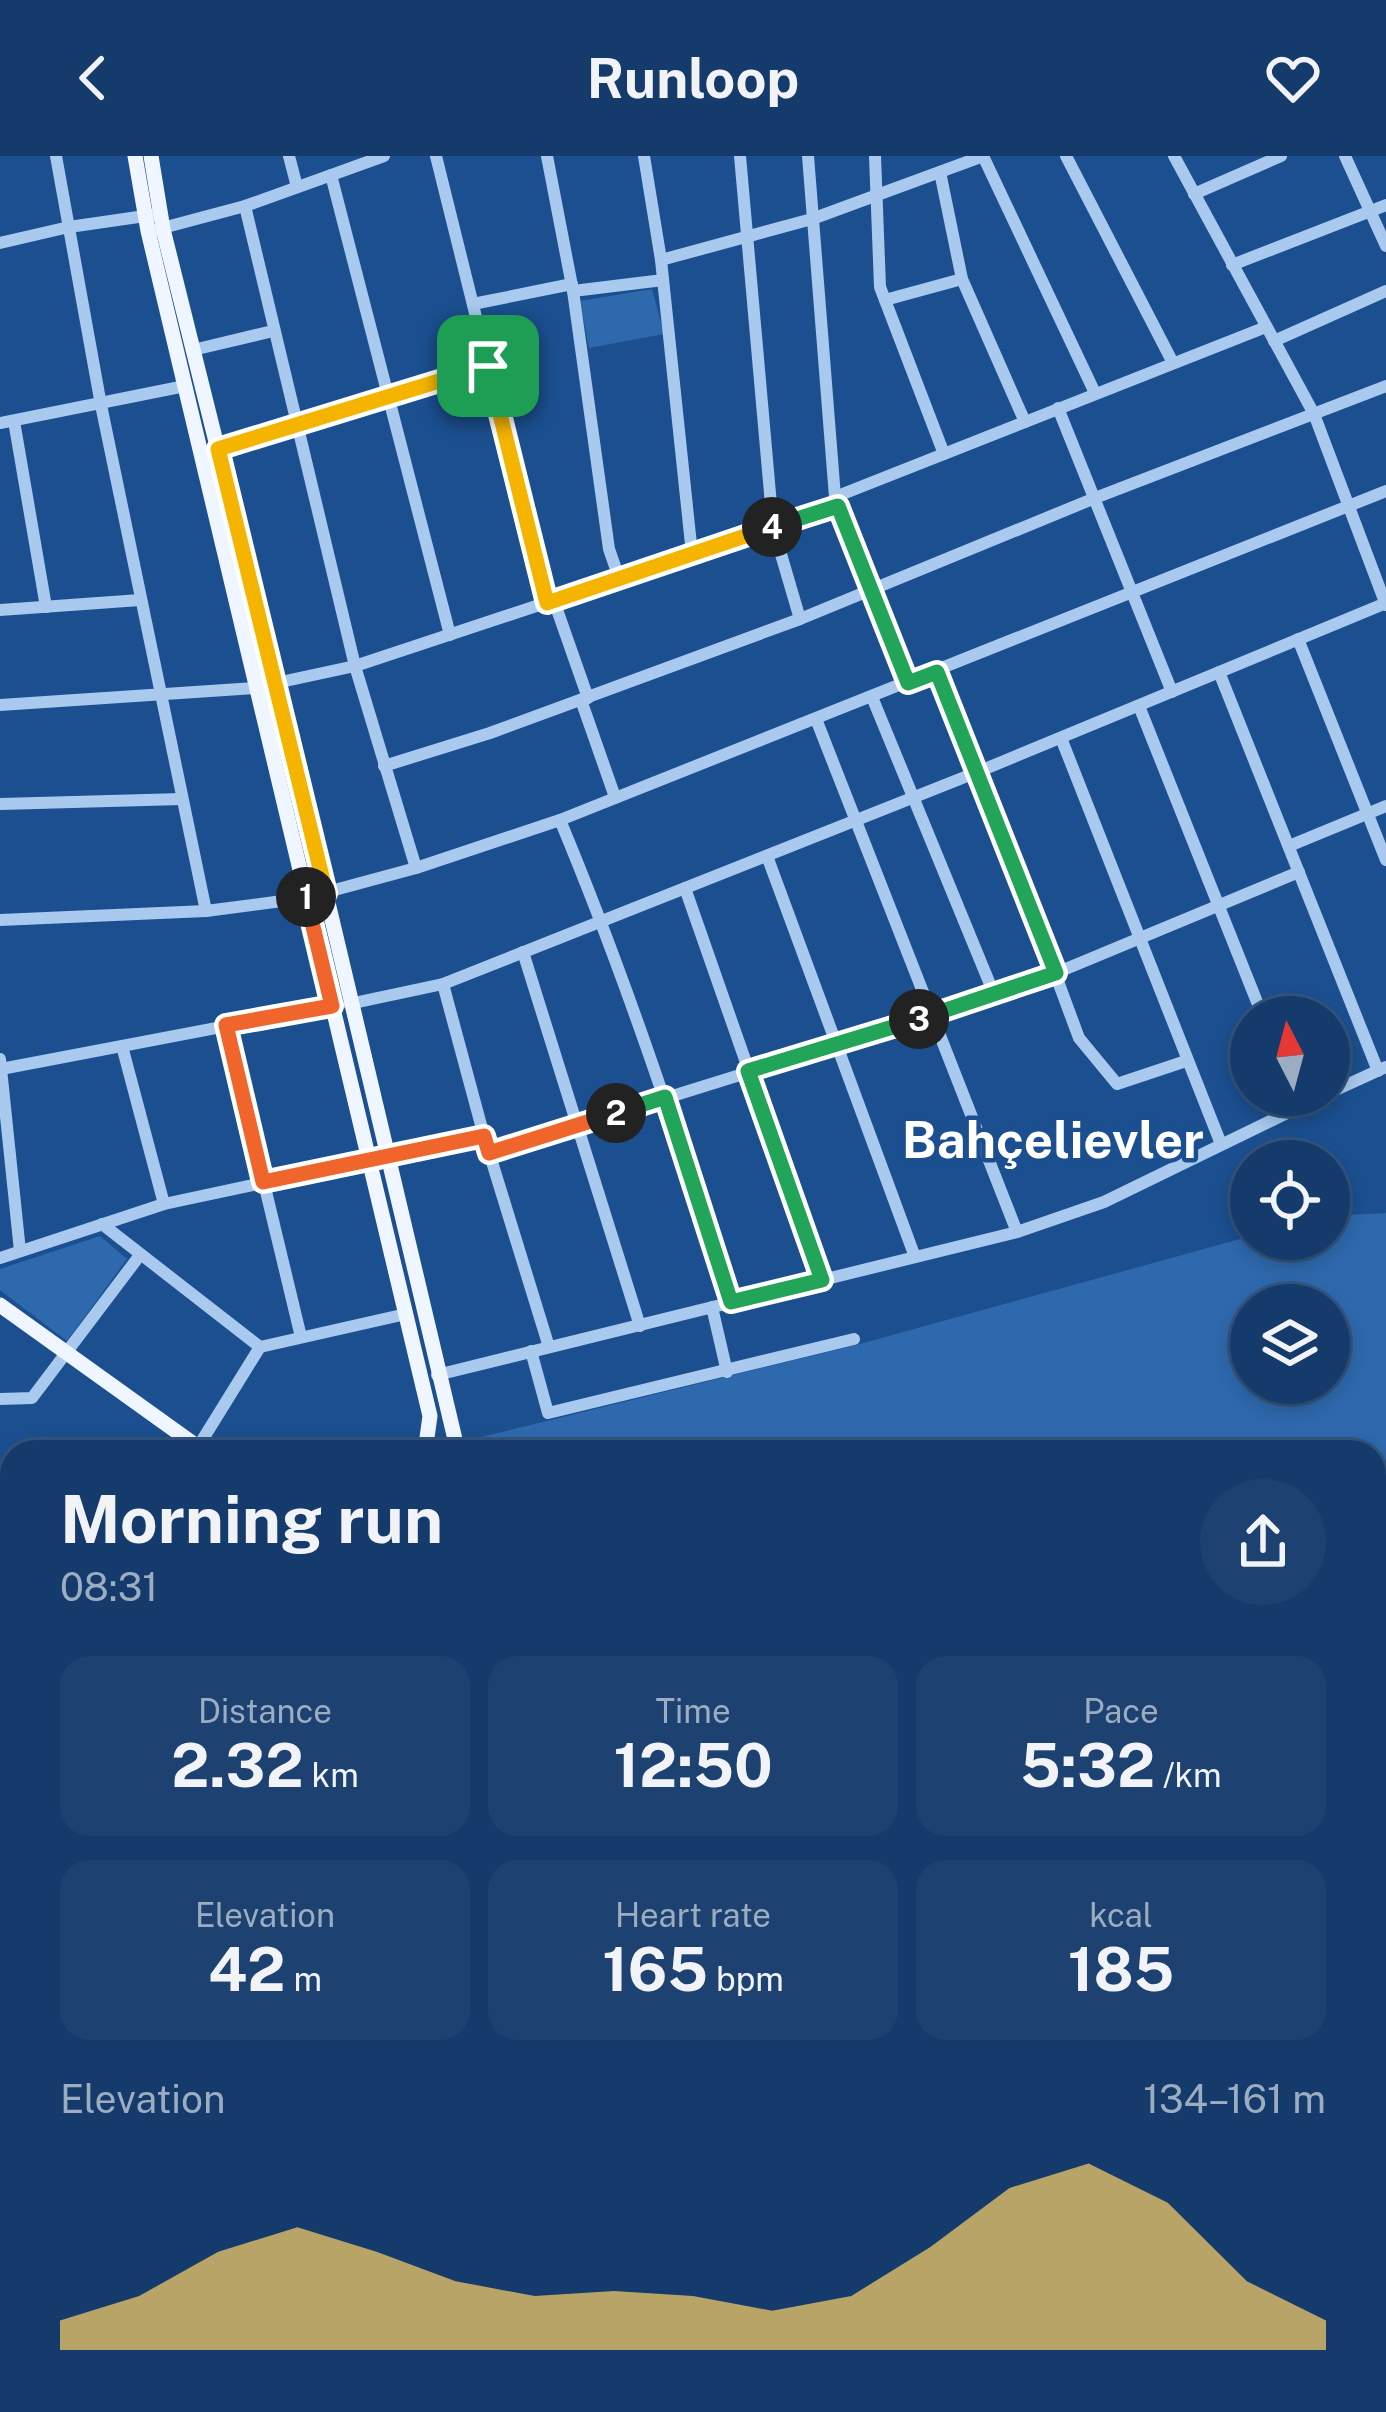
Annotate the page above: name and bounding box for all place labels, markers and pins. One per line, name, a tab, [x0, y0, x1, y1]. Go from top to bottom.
pin	[437, 315, 539, 417]
pin: 4	[742, 497, 802, 557]
pin: 1	[276, 867, 336, 927]
pin: 3	[889, 989, 949, 1049]
pin: 2	[586, 1083, 646, 1143]

